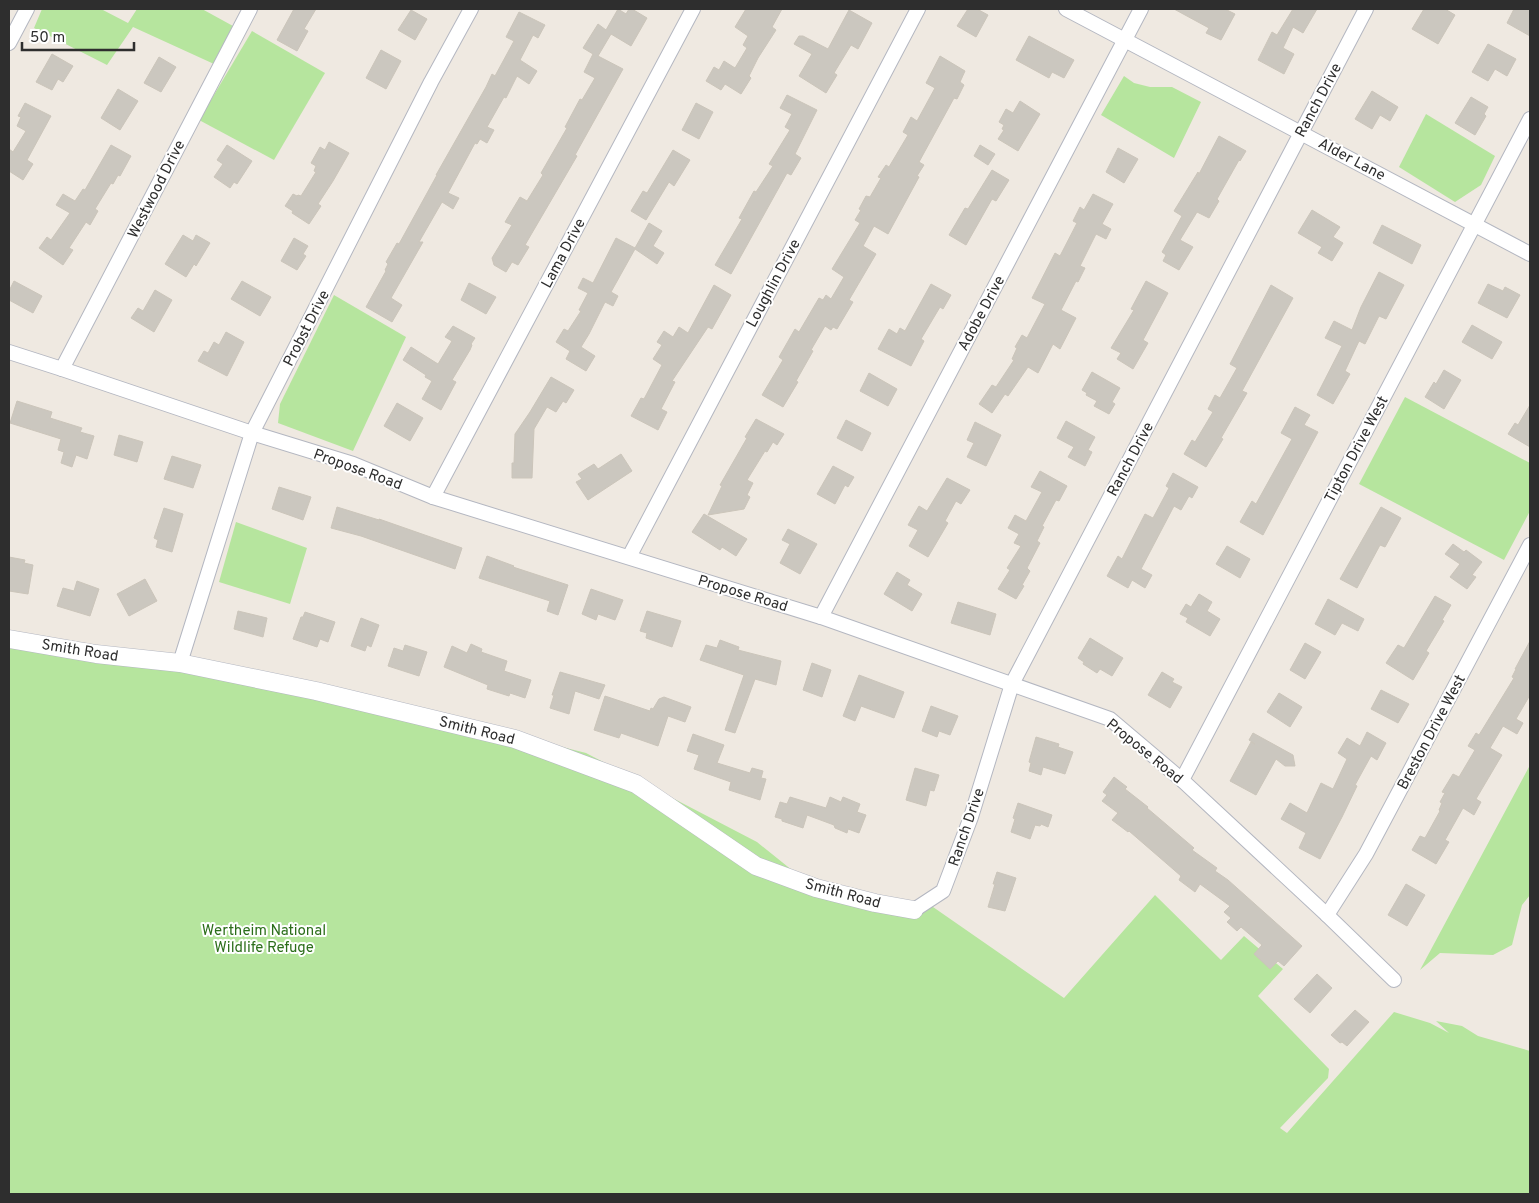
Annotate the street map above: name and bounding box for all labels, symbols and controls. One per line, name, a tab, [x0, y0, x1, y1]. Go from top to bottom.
scale bar	[22, 20, 135, 52]
text: 50 m	[30, 29, 65, 48]
street label: Ranch Drive	[1292, 60, 1347, 141]
street label: Alder Lane	[1314, 135, 1388, 186]
street label: Westwood Drive	[124, 137, 190, 242]
street label: Lama Drive	[538, 216, 591, 292]
street label: Loughlin Drive	[743, 236, 806, 331]
street label: Adobe Drive	[955, 273, 1010, 355]
street label: Probst Drive	[280, 287, 335, 370]
street label: Tipton Drive West	[1321, 393, 1393, 506]
street label: Ranch Drive	[1104, 419, 1159, 500]
street label: Propose Road	[310, 446, 405, 495]
street label: Propose Road	[695, 572, 790, 617]
street label: Smith Road	[40, 636, 120, 667]
street label: Breston Drive West	[1394, 672, 1471, 793]
street label: Smith Road	[437, 713, 517, 750]
street label: Propose Road	[1102, 715, 1186, 789]
street label: Ranch Drive	[945, 786, 990, 869]
street label: Smith Road	[803, 875, 883, 914]
park label: Wertheim National Wildlife Refuge	[202, 922, 326, 958]

